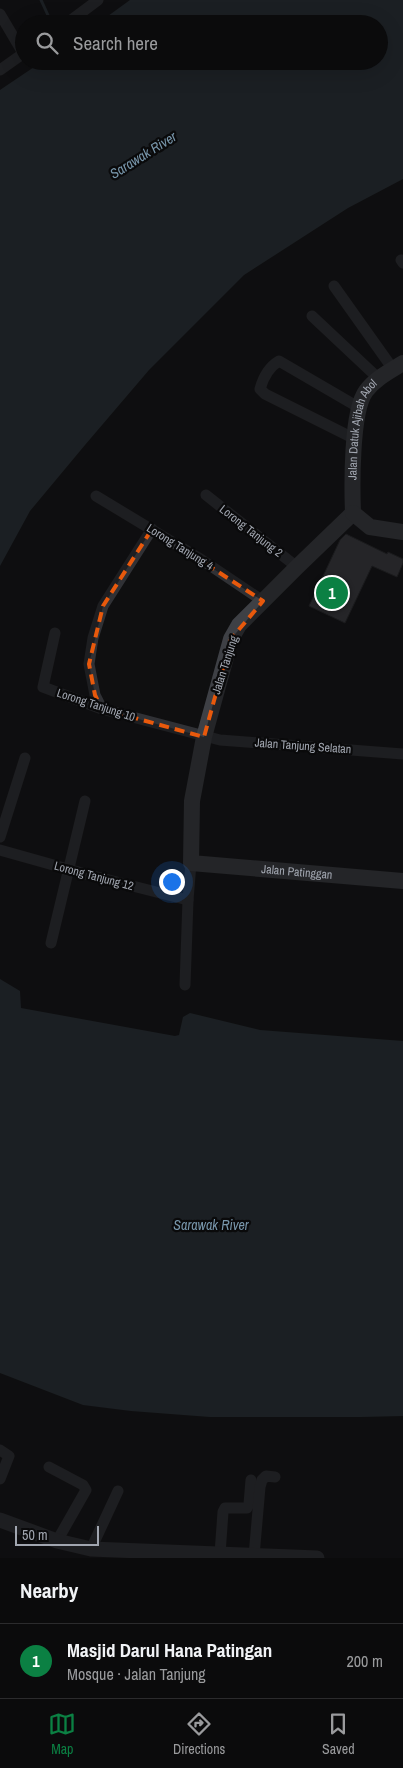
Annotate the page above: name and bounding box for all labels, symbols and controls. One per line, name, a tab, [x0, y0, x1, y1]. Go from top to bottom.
search box	[15, 15, 388, 70]
icon: search	[33, 29, 61, 57]
text: Search here	[73, 30, 158, 56]
water label: Sarawak River	[106, 127, 181, 183]
street label: Jalan Datuk Ajibah Abol	[345, 375, 380, 480]
street label: Lorong Tanjung 2	[216, 501, 286, 561]
street label: Lorong Tanjung 4	[144, 520, 217, 574]
pin: 1	[316, 574, 348, 612]
street label: Jalan Tanjung	[208, 633, 242, 696]
street label: Lorong Tanjung 10	[55, 685, 137, 725]
street label: Jalan Tanjung Selatan	[254, 735, 352, 757]
street label: Lorong Tanjung 12	[53, 858, 135, 894]
street label: Jalan Patinggan	[261, 861, 333, 883]
your location	[159, 869, 185, 895]
water label: Sarawak River	[173, 1216, 250, 1234]
scale bar	[15, 1523, 99, 1546]
text: 50 m	[22, 1526, 48, 1544]
text: Nearby	[20, 1576, 78, 1605]
text: Masjid Darul Hana Patingan	[67, 1637, 272, 1663]
text: 1	[32, 1650, 40, 1672]
text: 200 m	[347, 1650, 383, 1672]
text: Mosque · Jalan Tanjung	[67, 1663, 206, 1685]
tab: Map	[48, 1710, 76, 1758]
tab: Directions	[173, 1710, 225, 1758]
tab: Saved	[322, 1710, 355, 1758]

